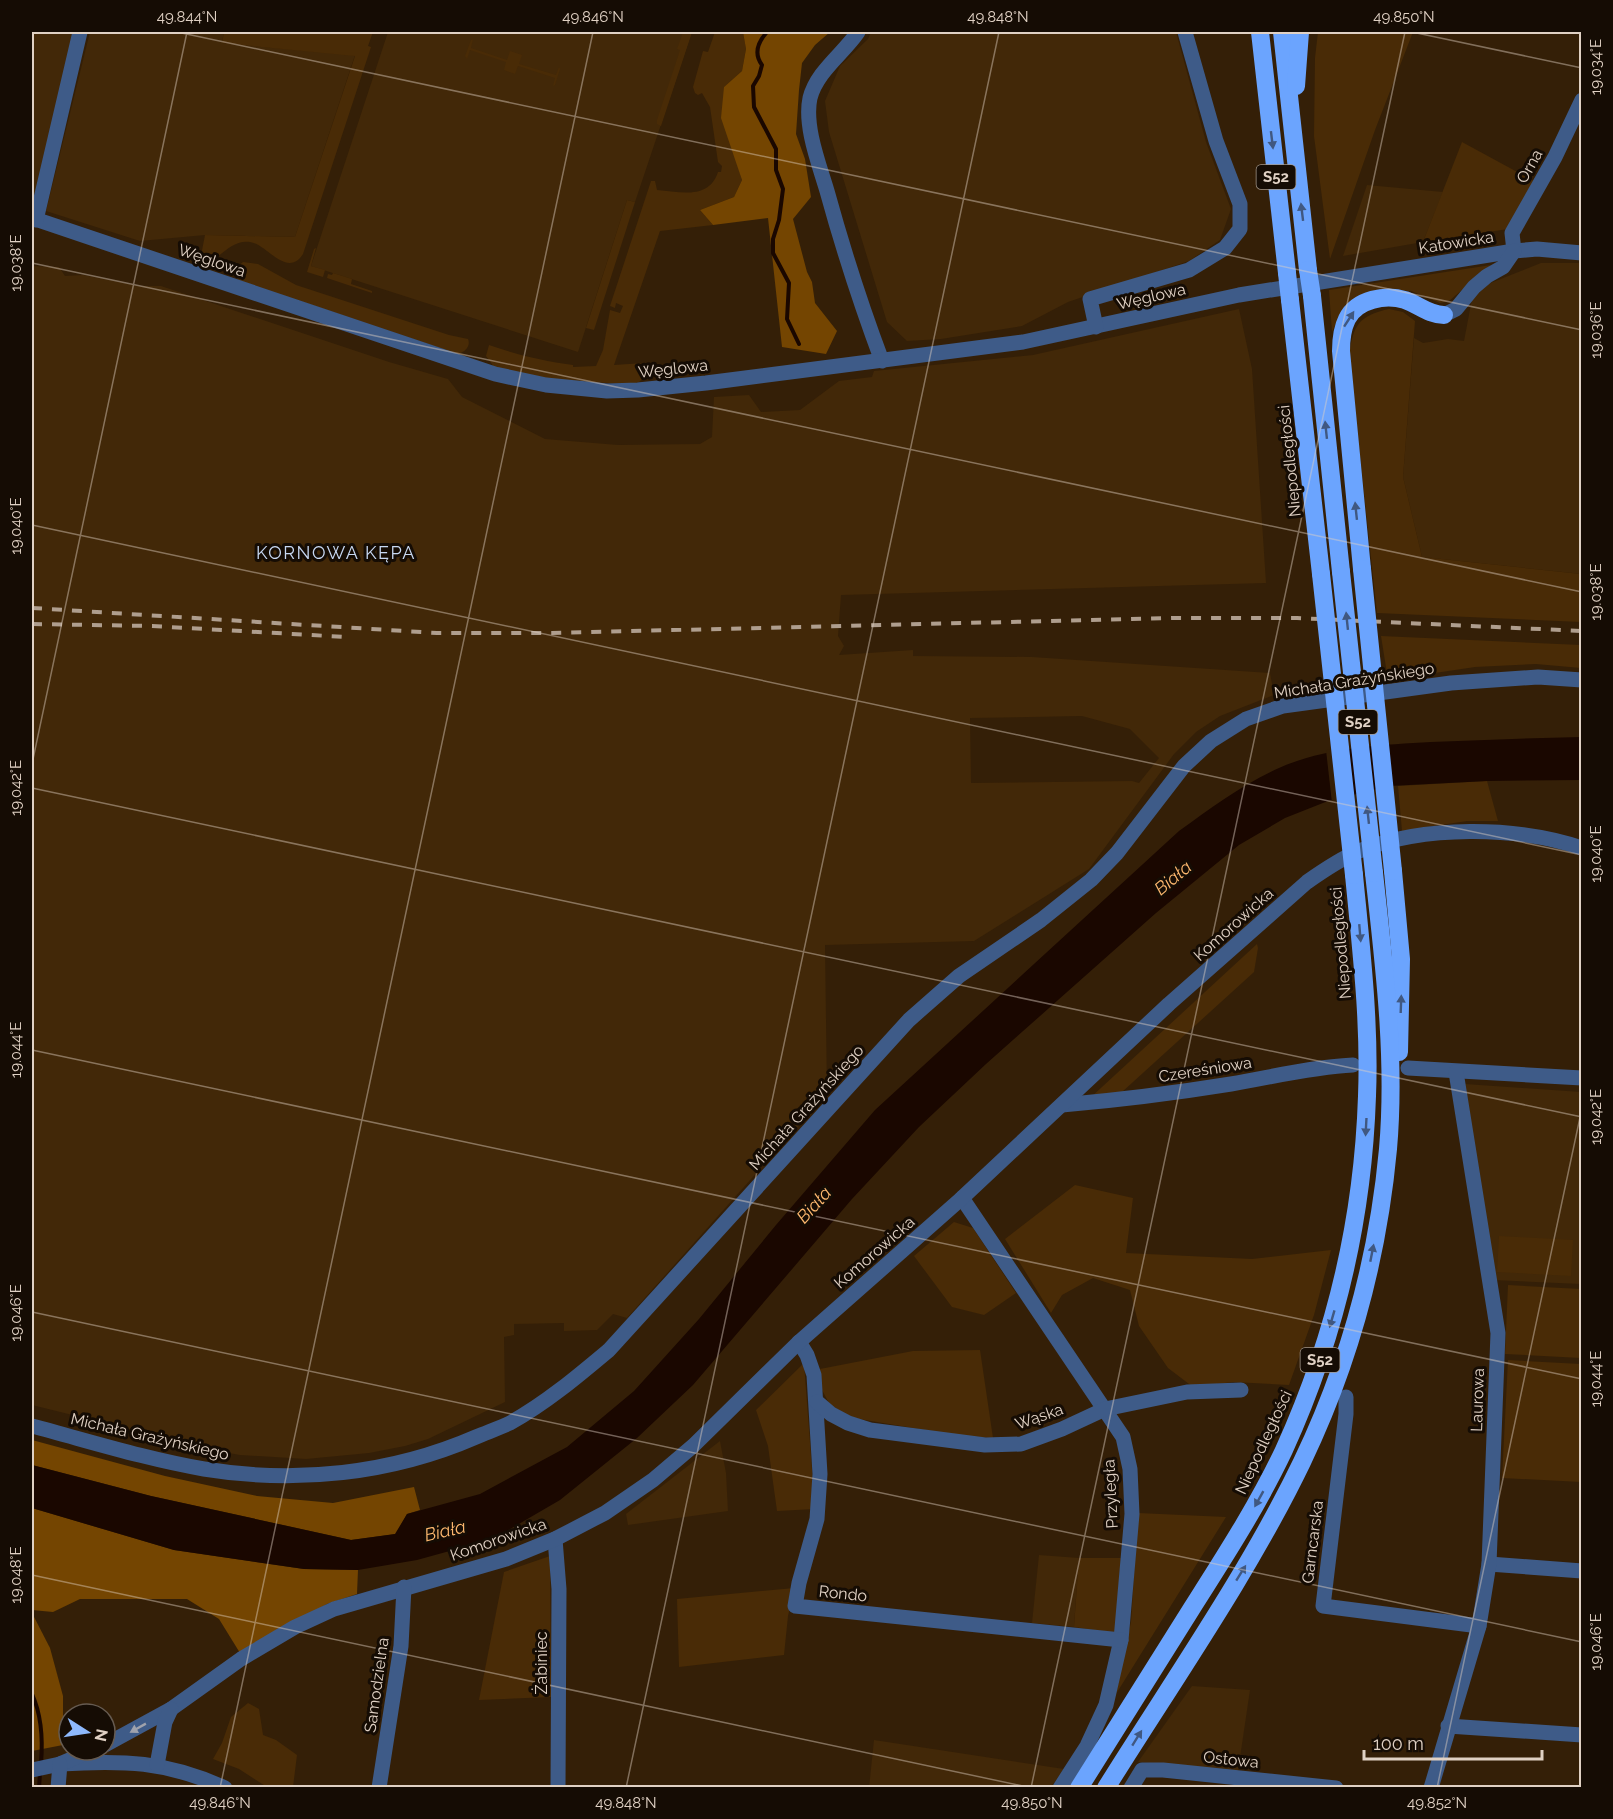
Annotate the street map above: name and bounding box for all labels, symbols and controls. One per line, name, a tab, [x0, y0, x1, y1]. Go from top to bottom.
text: 49.844°N	[157, 8, 217, 26]
text: 49.846°N	[562, 8, 624, 26]
text: 49.848°N	[967, 8, 1029, 26]
text: 49.850°N	[1373, 8, 1435, 26]
text: 19.034°E	[1587, 39, 1605, 95]
one-way arrow	[1267, 130, 1277, 149]
street label: Orna	[1512, 146, 1546, 186]
road number: S52	[1256, 165, 1296, 189]
one-way arrow	[1297, 202, 1307, 221]
street label: Katowicka	[1417, 227, 1495, 258]
text: 19.038°E	[7, 234, 25, 292]
street label: Węglowa	[176, 240, 248, 281]
street label: Węglowa	[1115, 279, 1187, 314]
text: 19.036°E	[1587, 301, 1605, 359]
one-way arrow	[1344, 310, 1355, 327]
street label: Węglowa	[637, 355, 709, 382]
street label: Niepodległości	[1274, 404, 1305, 518]
one-way arrow	[1321, 420, 1331, 439]
text: 19.040°E	[7, 497, 25, 555]
one-way arrow	[1351, 501, 1361, 520]
district label: KORNOWA KĘPA	[256, 542, 416, 563]
text: 19.038°E	[1587, 563, 1605, 621]
one-way arrow	[1342, 611, 1352, 630]
street label: Michała Grażyńskiego	[1273, 658, 1436, 703]
road number: S52	[1338, 710, 1378, 734]
text: 19.042°E	[7, 760, 25, 816]
one-way arrow	[1363, 805, 1373, 824]
text: 19.040°E	[1587, 825, 1605, 883]
water label: Biała	[1150, 856, 1196, 899]
street label: Komorowicka	[1190, 884, 1277, 965]
street label: Niepodległości	[1326, 886, 1355, 1000]
one-way arrow	[1355, 923, 1364, 942]
one-way arrow	[1396, 995, 1406, 1014]
text: 19.044°E	[7, 1022, 25, 1078]
street label: Michała Grażyńskiego	[745, 1041, 868, 1174]
street label: Czereśniowa	[1157, 1053, 1253, 1086]
text: 19.042°E	[1587, 1089, 1605, 1145]
one-way arrow	[1361, 1118, 1370, 1137]
water label: Biała	[792, 1182, 836, 1227]
street label: Komorowicka	[830, 1212, 919, 1293]
one-way arrow	[1368, 1244, 1377, 1263]
text: 19.046°E	[7, 1284, 25, 1342]
one-way arrow	[1327, 1310, 1337, 1328]
road number: S52	[1300, 1348, 1340, 1372]
text: 19.044°E	[1587, 1351, 1605, 1407]
street label: Laurowa	[1467, 1368, 1488, 1432]
street label: Niepodległości	[1231, 1387, 1296, 1497]
street label: Wąska	[1013, 1399, 1066, 1434]
street label: Michała Grażyńskiego	[69, 1409, 231, 1464]
street label: Przyległa	[1099, 1459, 1122, 1529]
one-way arrow	[1253, 1491, 1264, 1507]
street label: Garncarska	[1298, 1500, 1327, 1584]
street label: Komorowicka	[448, 1514, 549, 1565]
water label: Biała	[422, 1516, 468, 1545]
text: 19.048°E	[7, 1546, 25, 1604]
one-way arrow	[1235, 1565, 1246, 1581]
street label: Rondo	[818, 1582, 868, 1605]
text: 19.046°E	[1587, 1613, 1605, 1671]
street label: Żabiniec	[531, 1631, 551, 1695]
street label: Samodzielna	[360, 1636, 393, 1734]
north arrow	[57, 1702, 117, 1762]
one-way arrow	[130, 1723, 147, 1733]
scale bar	[1364, 1723, 1542, 1761]
text: N	[91, 1727, 112, 1743]
one-way arrow	[1131, 1730, 1142, 1746]
text: 100 m	[1373, 1733, 1424, 1754]
street label: Ostowa	[1202, 1747, 1260, 1772]
text: 49.846°N	[189, 1794, 251, 1812]
text: 49.848°N	[595, 1794, 657, 1812]
text: 49.850°N	[1001, 1794, 1063, 1812]
text: 49.852°N	[1407, 1794, 1467, 1812]

